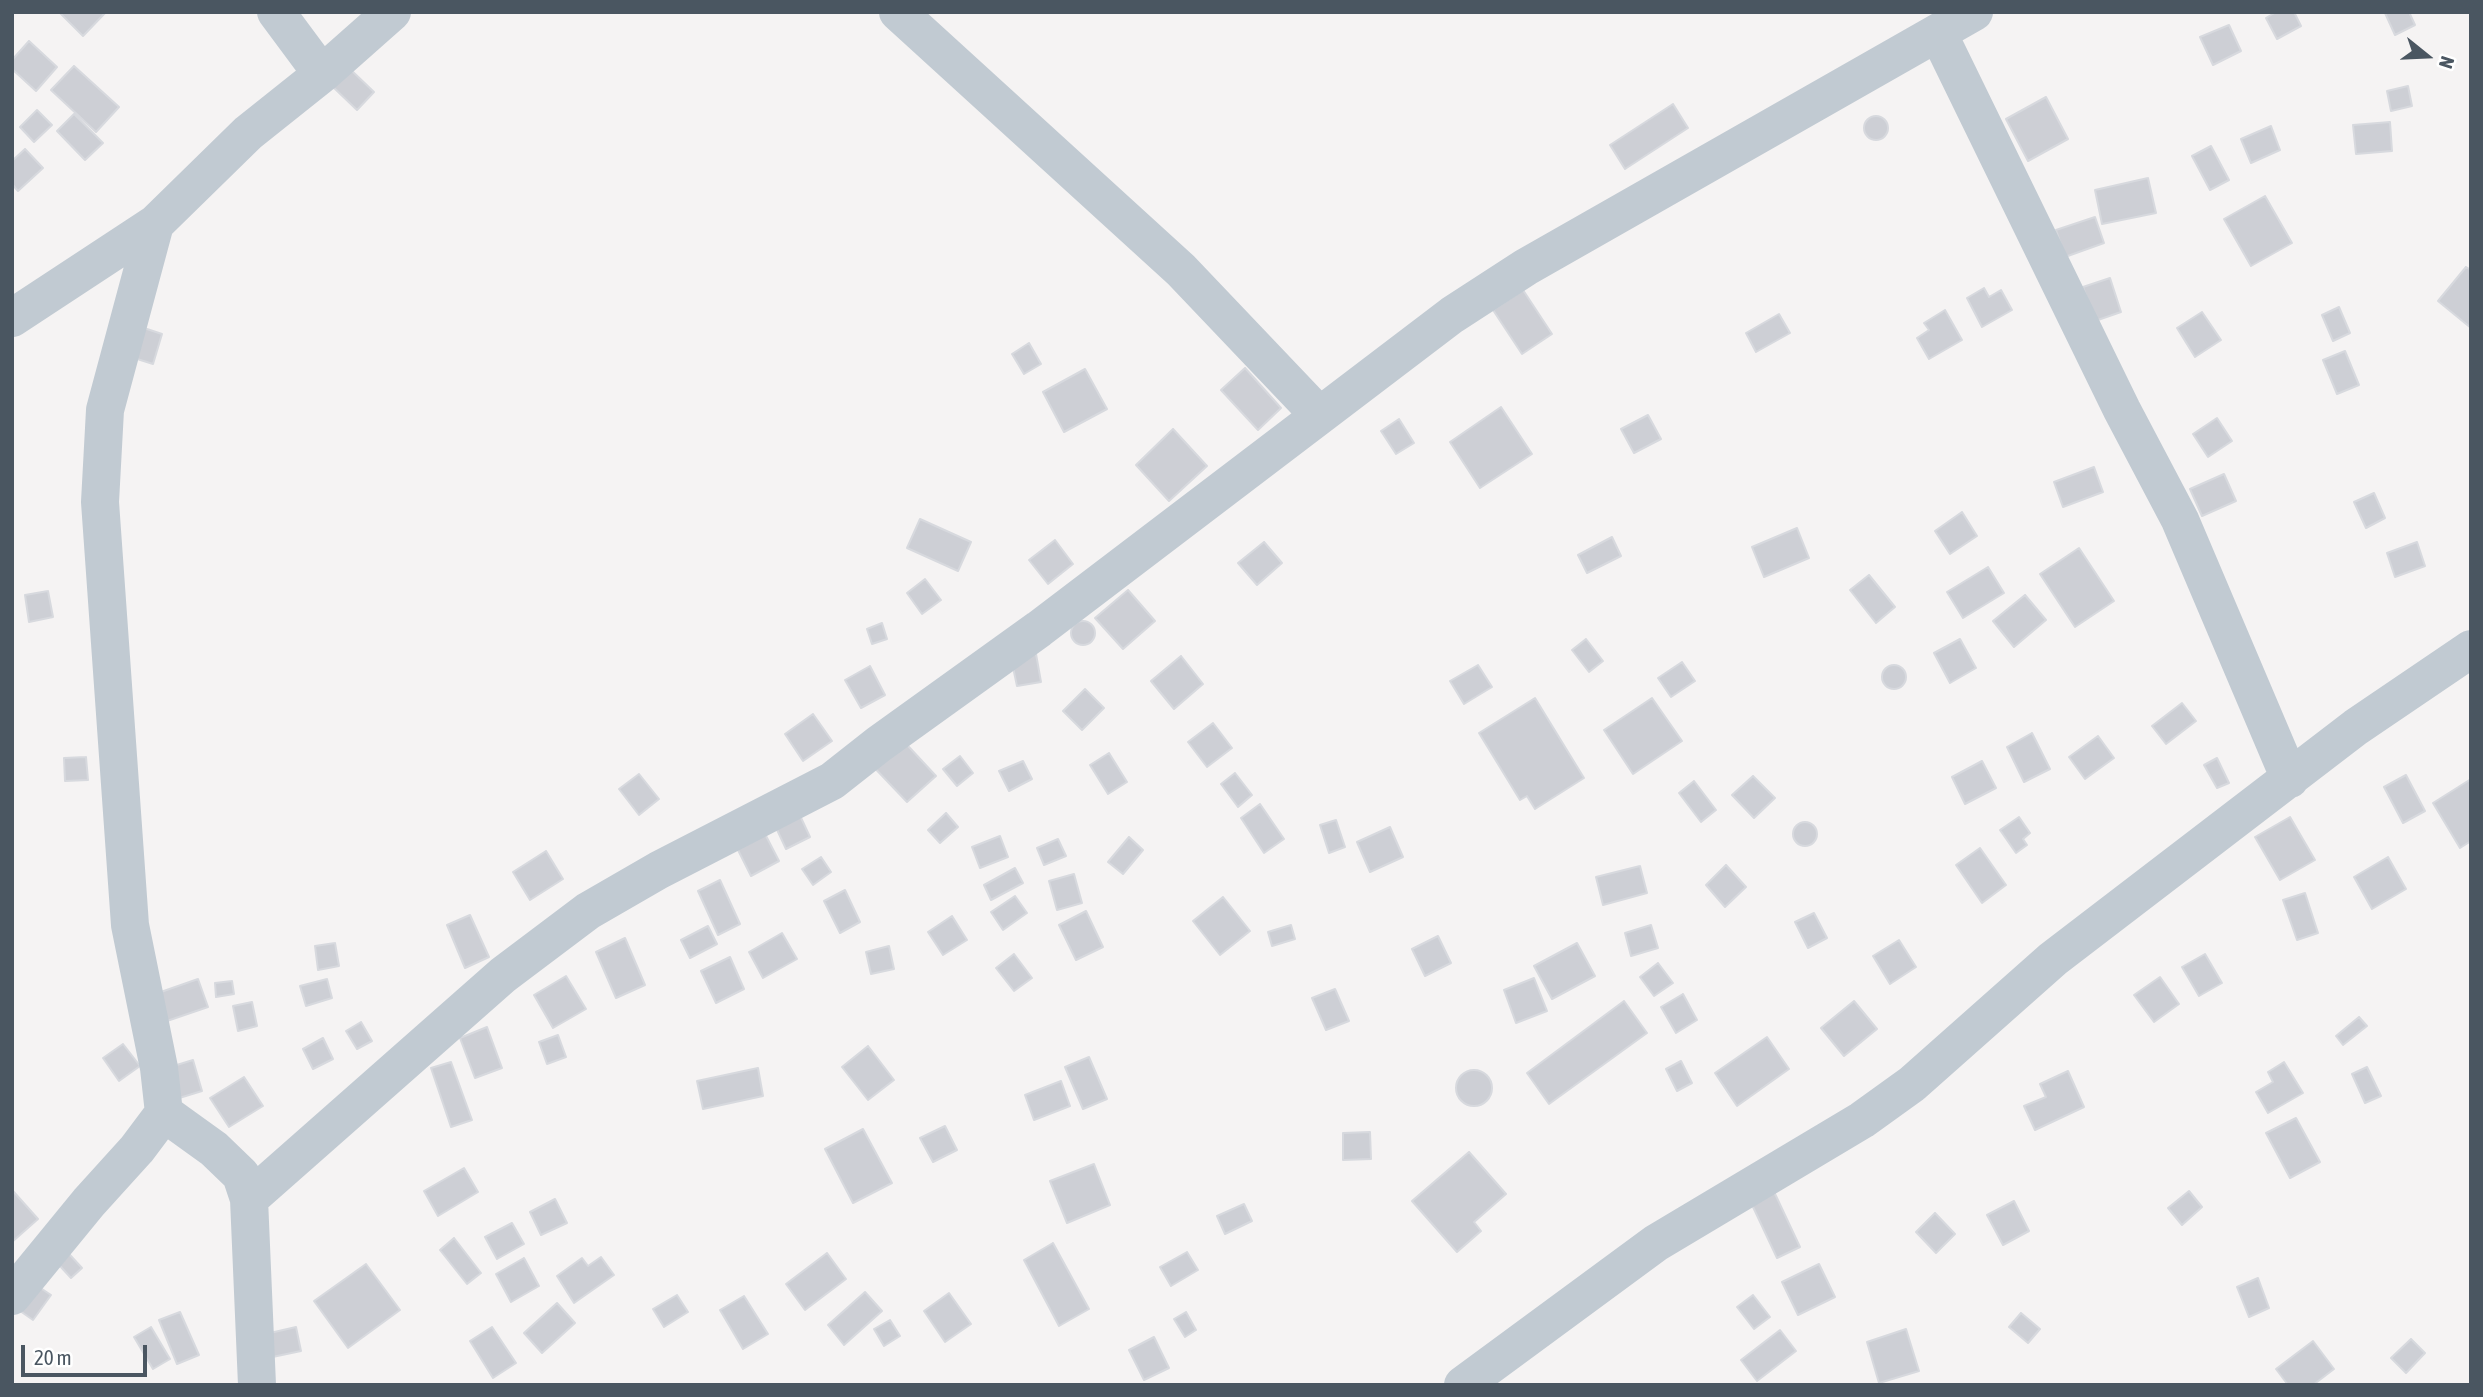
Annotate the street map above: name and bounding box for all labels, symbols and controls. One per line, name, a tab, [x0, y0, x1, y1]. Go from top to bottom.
north arrow	[2392, 21, 2462, 91]
text: N	[2435, 54, 2459, 71]
scale bar	[24, 1330, 150, 1374]
text: 20 m	[34, 1345, 72, 1369]

